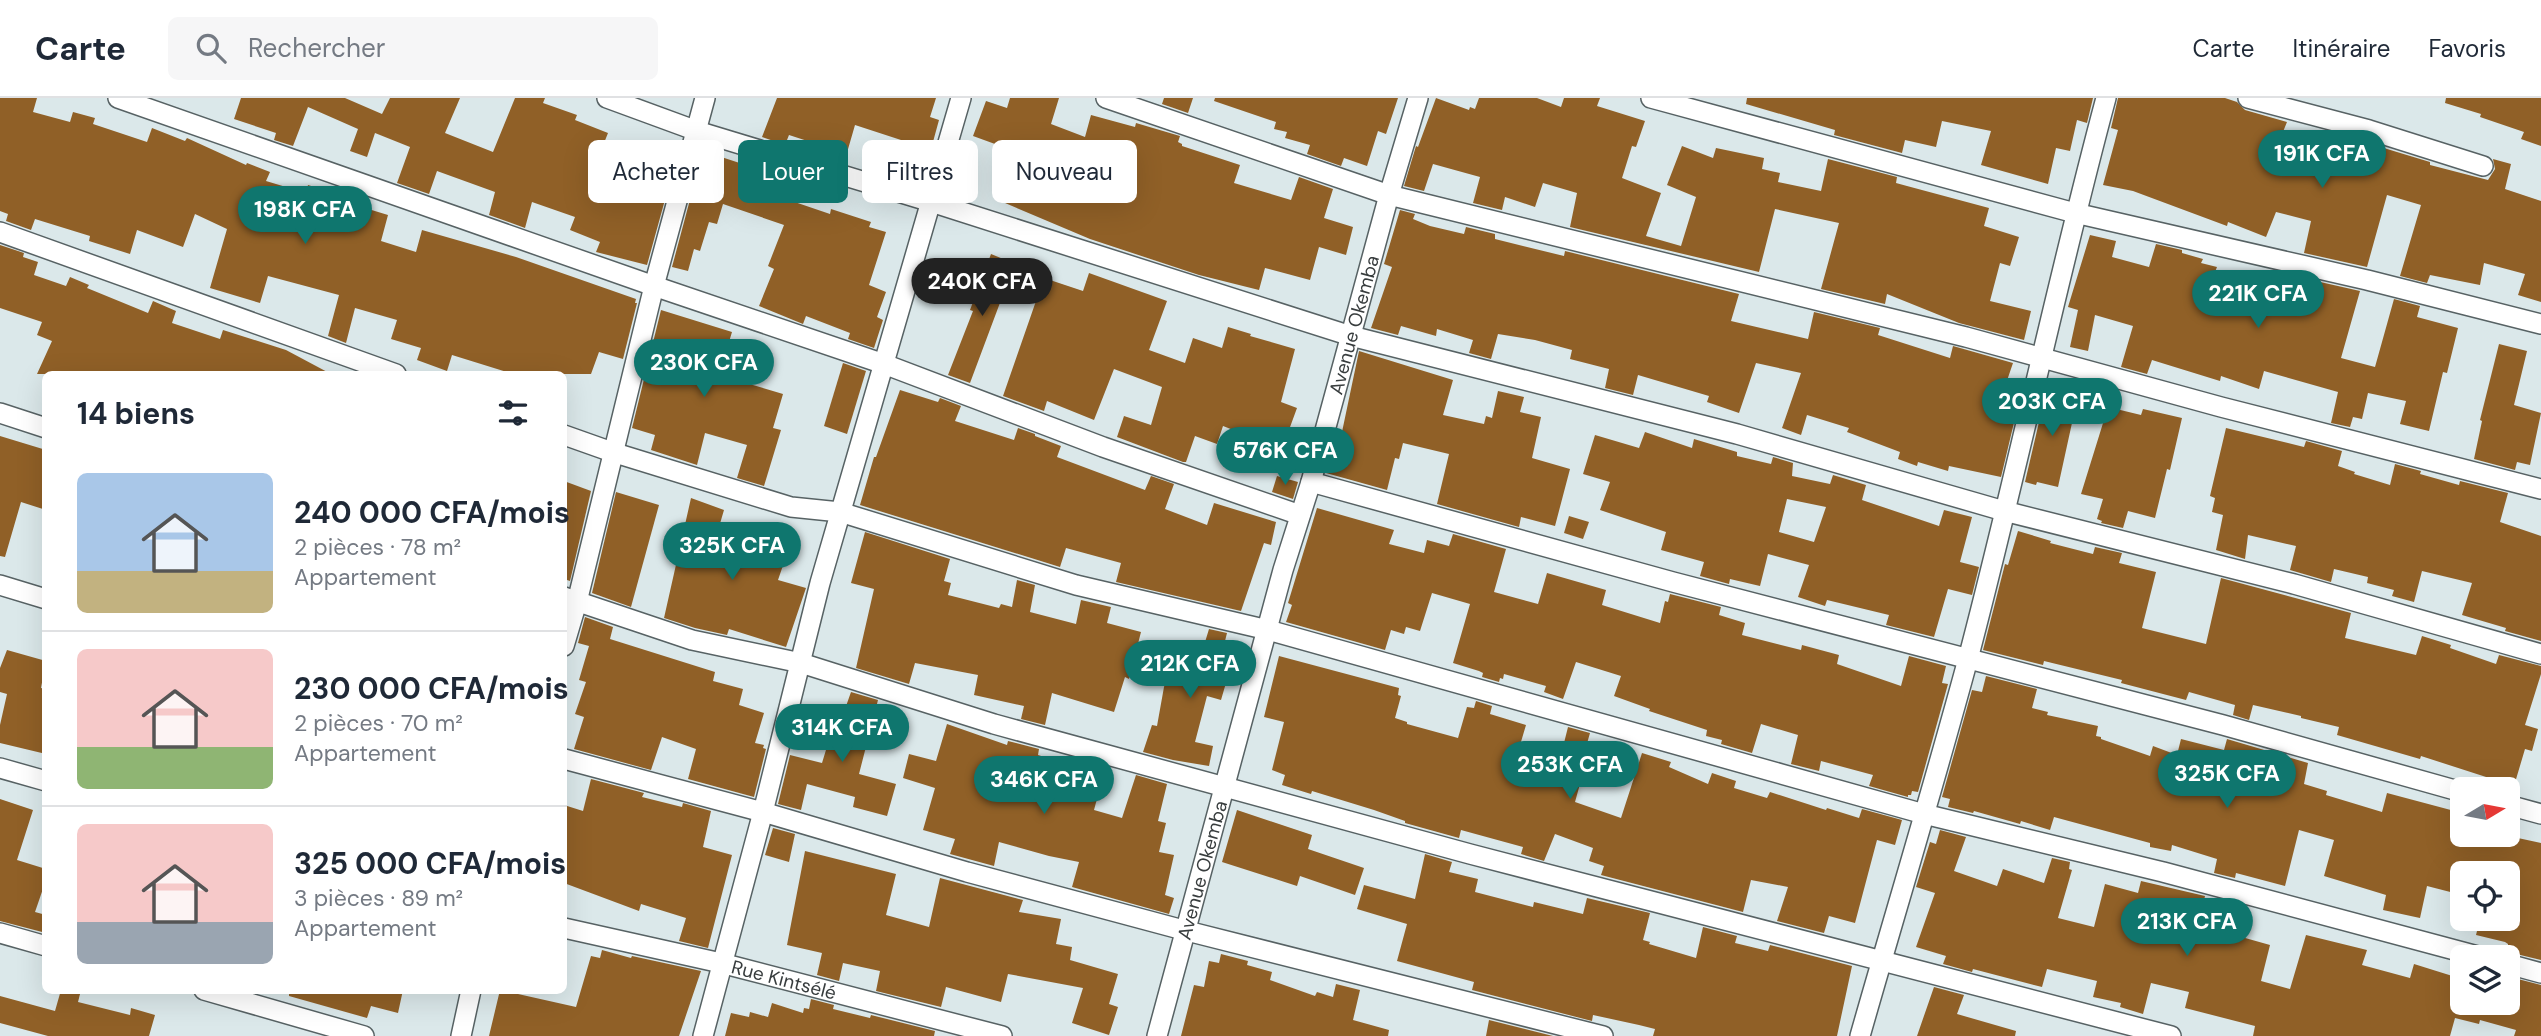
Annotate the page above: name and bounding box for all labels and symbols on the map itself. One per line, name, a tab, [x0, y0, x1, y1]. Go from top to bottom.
pin: 191K CFA	[2250, 130, 2394, 190]
pin: 198K CFA	[233, 186, 377, 246]
street label: Avenue Okemba	[1323, 252, 1385, 397]
pin: 240K CFA	[910, 258, 1054, 318]
pin: 221K CFA	[2186, 271, 2330, 330]
pin: 230K CFA	[632, 340, 776, 399]
pin: 203K CFA	[1980, 378, 2124, 438]
pin: 576K CFA	[1213, 428, 1357, 487]
pin: 325K CFA	[660, 522, 804, 582]
pin: 212K CFA	[1118, 640, 1262, 700]
pin: 314K CFA	[770, 704, 914, 764]
pin: 253K CFA	[1498, 742, 1642, 801]
pin: 325K CFA	[2155, 750, 2299, 810]
pin: 346K CFA	[972, 756, 1116, 816]
north arrow	[2450, 777, 2520, 847]
street label: Avenue Okemba	[1171, 798, 1233, 942]
pin: 213K CFA	[2115, 898, 2259, 958]
street label: Rue Kintsélé	[729, 954, 839, 1005]

